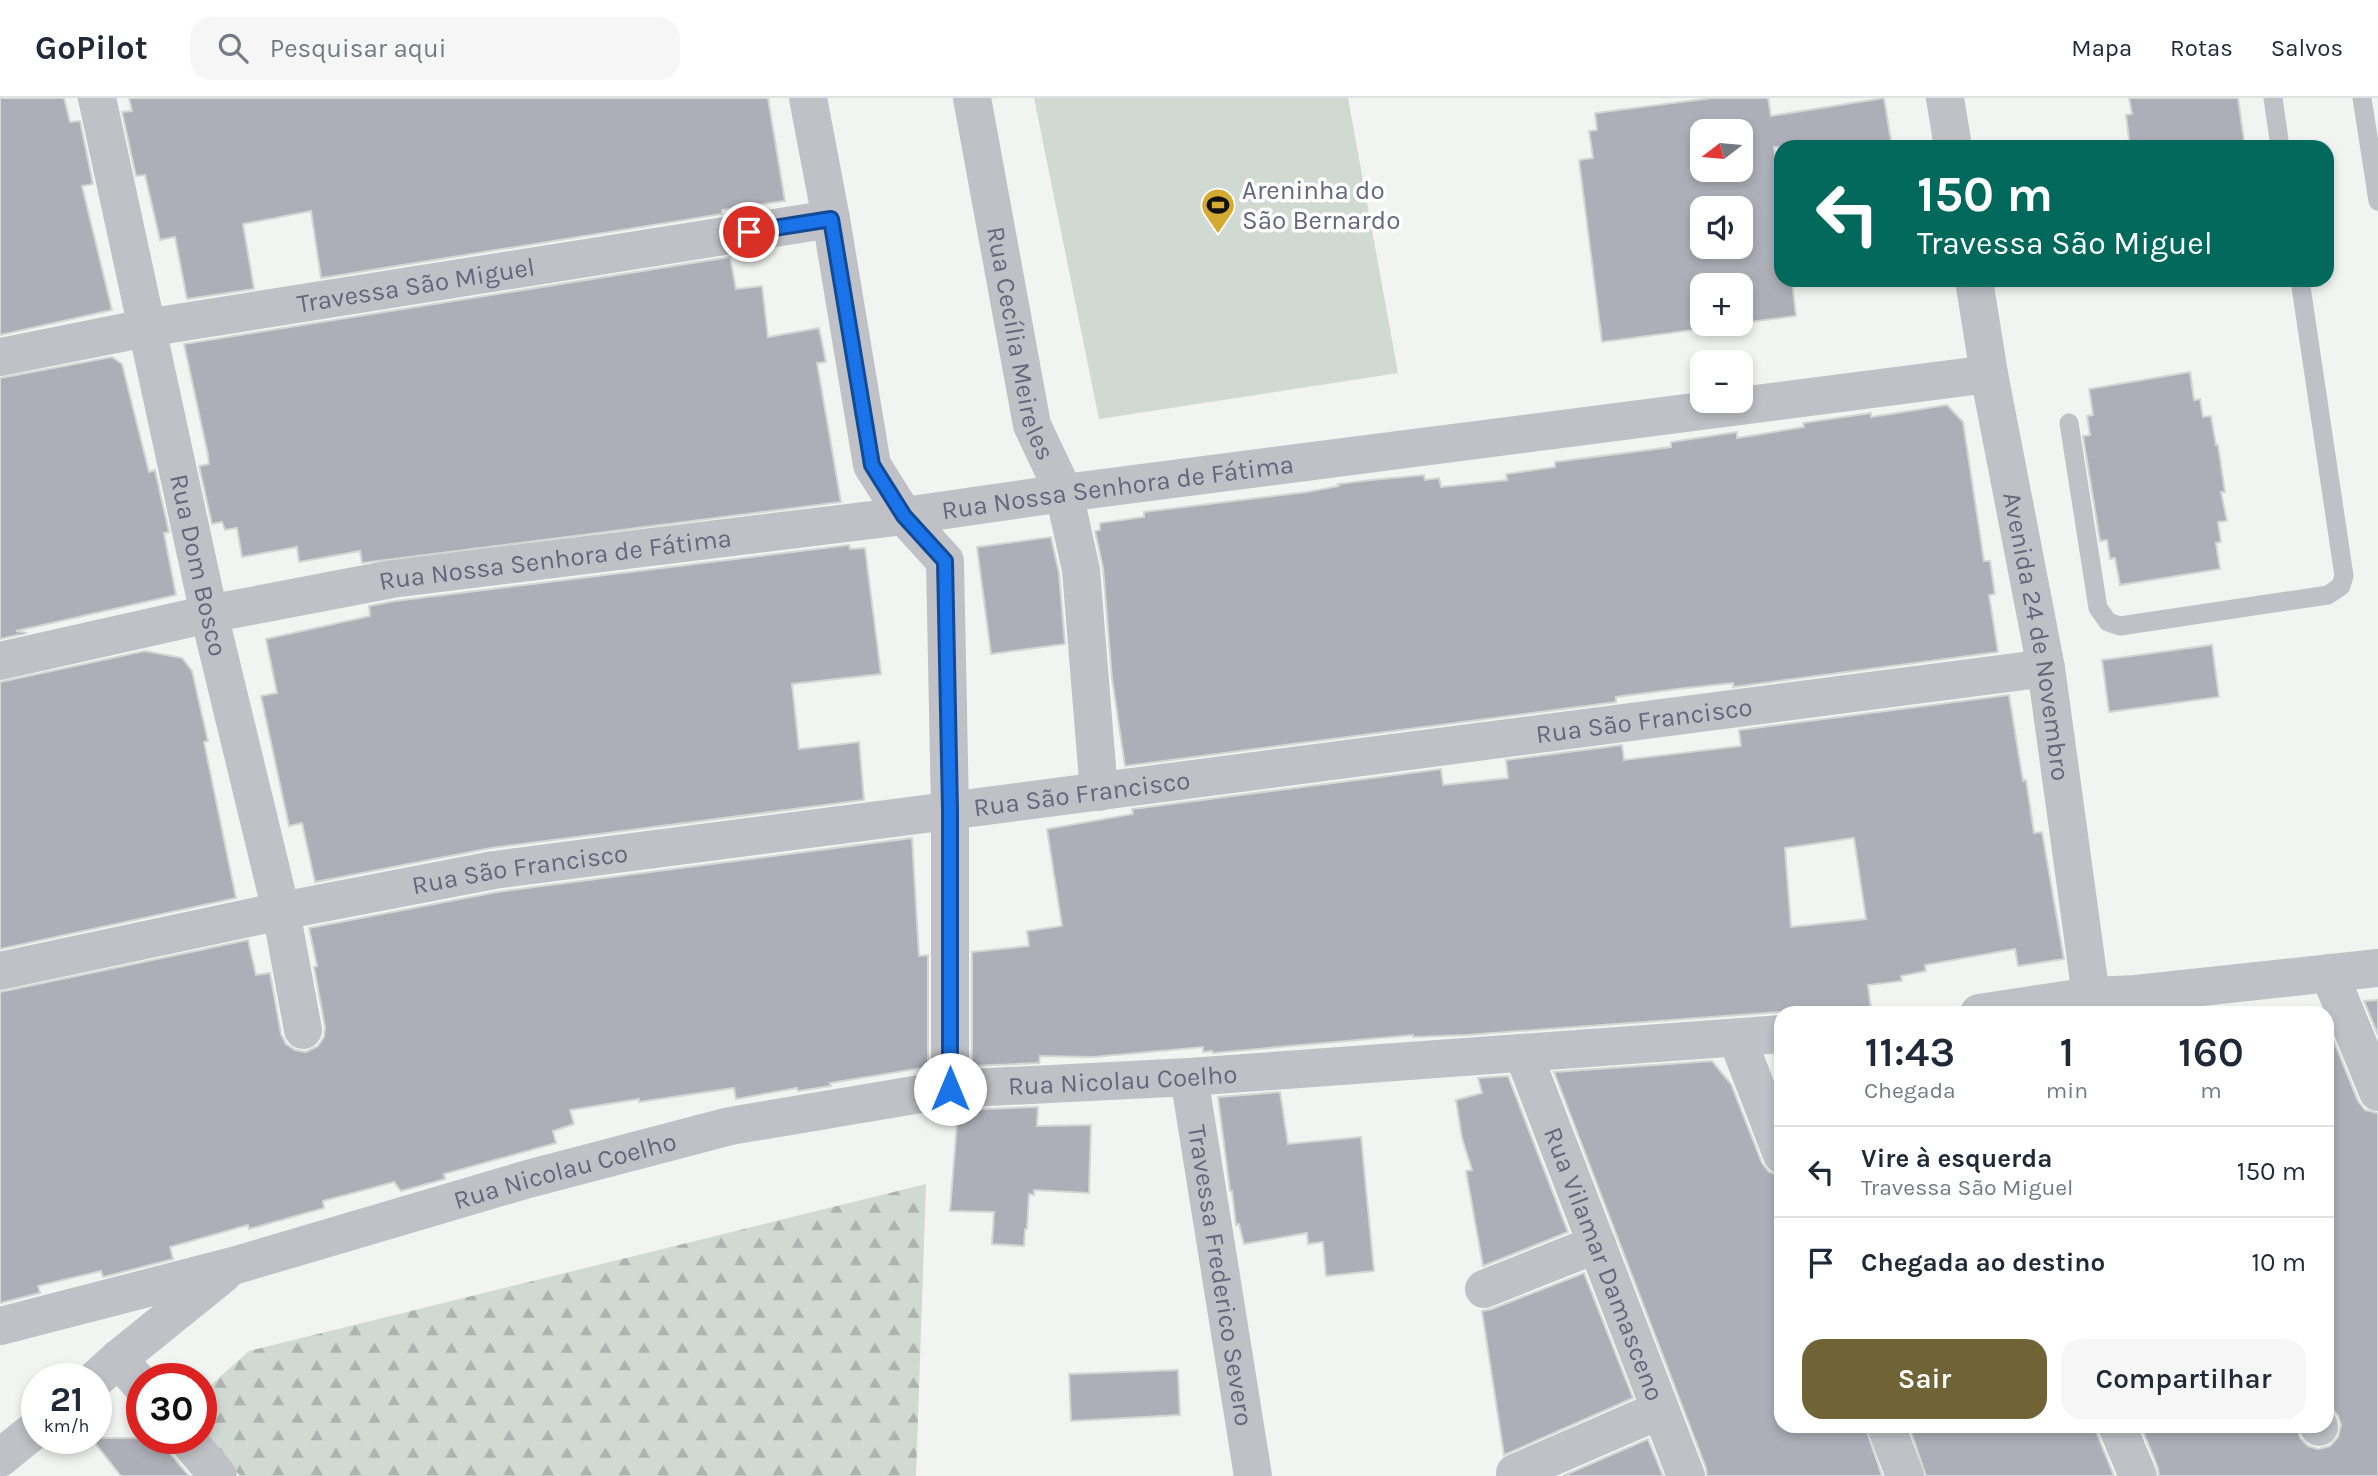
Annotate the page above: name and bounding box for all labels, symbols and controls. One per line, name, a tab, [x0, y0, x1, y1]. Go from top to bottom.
search box	[190, 17, 680, 80]
text: GoPilot	[35, 29, 148, 67]
icon: search	[214, 29, 252, 67]
text: Pesquisar aqui	[270, 33, 446, 64]
text: Mapa	[2071, 34, 2132, 62]
text: Rotas	[2170, 34, 2233, 62]
text: Salvos	[2271, 34, 2343, 62]
north arrow	[1690, 119, 1754, 182]
map controls	[1690, 119, 1753, 413]
text: 150 m	[1917, 166, 2053, 223]
icon: left	[1802, 168, 1893, 259]
place label: Areninha do São Bernardo	[1242, 175, 1400, 236]
sports icon: Areninha do São Bernardo	[1199, 186, 1237, 235]
button: sound	[1690, 196, 1753, 259]
pin	[719, 202, 779, 262]
icon: arrive	[730, 213, 768, 251]
street label: Rua Cecília Meireles	[980, 224, 1062, 465]
text: Travessa São Miguel	[1917, 225, 2213, 262]
street label: Travessa São Miguel	[295, 251, 537, 319]
button: +	[1690, 273, 1753, 336]
button: −	[1690, 350, 1753, 413]
street label: Rua Nossa Senhora de Fátima	[939, 448, 1296, 526]
street label: Rua Dom Bosco	[164, 471, 234, 659]
street label: Avenida 24 de Novembro	[1997, 489, 2077, 783]
street label: Rua Nossa Senhora de Fátima	[376, 522, 733, 597]
street label: Rua São Francisco	[1534, 691, 1754, 750]
street label: Rua São Francisco	[972, 764, 1192, 823]
street label: Rua São Francisco	[409, 837, 630, 901]
text: 11:43	[1865, 1027, 1955, 1077]
text: 1	[2060, 1027, 2074, 1077]
text: 160	[2178, 1027, 2244, 1077]
position arrow	[913, 1052, 987, 1126]
street label: Rua Nicolau Coelho	[1007, 1058, 1238, 1102]
text: Chegada	[1864, 1077, 1956, 1104]
text: min	[2046, 1077, 2088, 1104]
text: m	[2200, 1077, 2222, 1104]
street label: Travessa Frederico Severo	[1181, 1123, 1260, 1428]
street label: Rua Vilamar Damasceno	[1537, 1123, 1671, 1405]
street label: Rua Nicolau Coelho	[450, 1125, 680, 1216]
text: Vire à esquerda	[1861, 1143, 2052, 1174]
icon: left	[1802, 1153, 1840, 1191]
text: 150 m	[2237, 1156, 2306, 1187]
text: Travessa São Miguel	[1861, 1174, 2074, 1201]
icon: arrive	[1802, 1244, 1840, 1282]
text: Chegada ao destino	[1861, 1247, 2105, 1278]
text: 10 m	[2251, 1247, 2306, 1278]
button: Sair	[1802, 1339, 2047, 1419]
button: Compartilhar	[2061, 1339, 2306, 1419]
speed limit sign: 30	[126, 1363, 217, 1454]
text: 21	[50, 1379, 83, 1420]
text: km/h	[44, 1415, 89, 1437]

